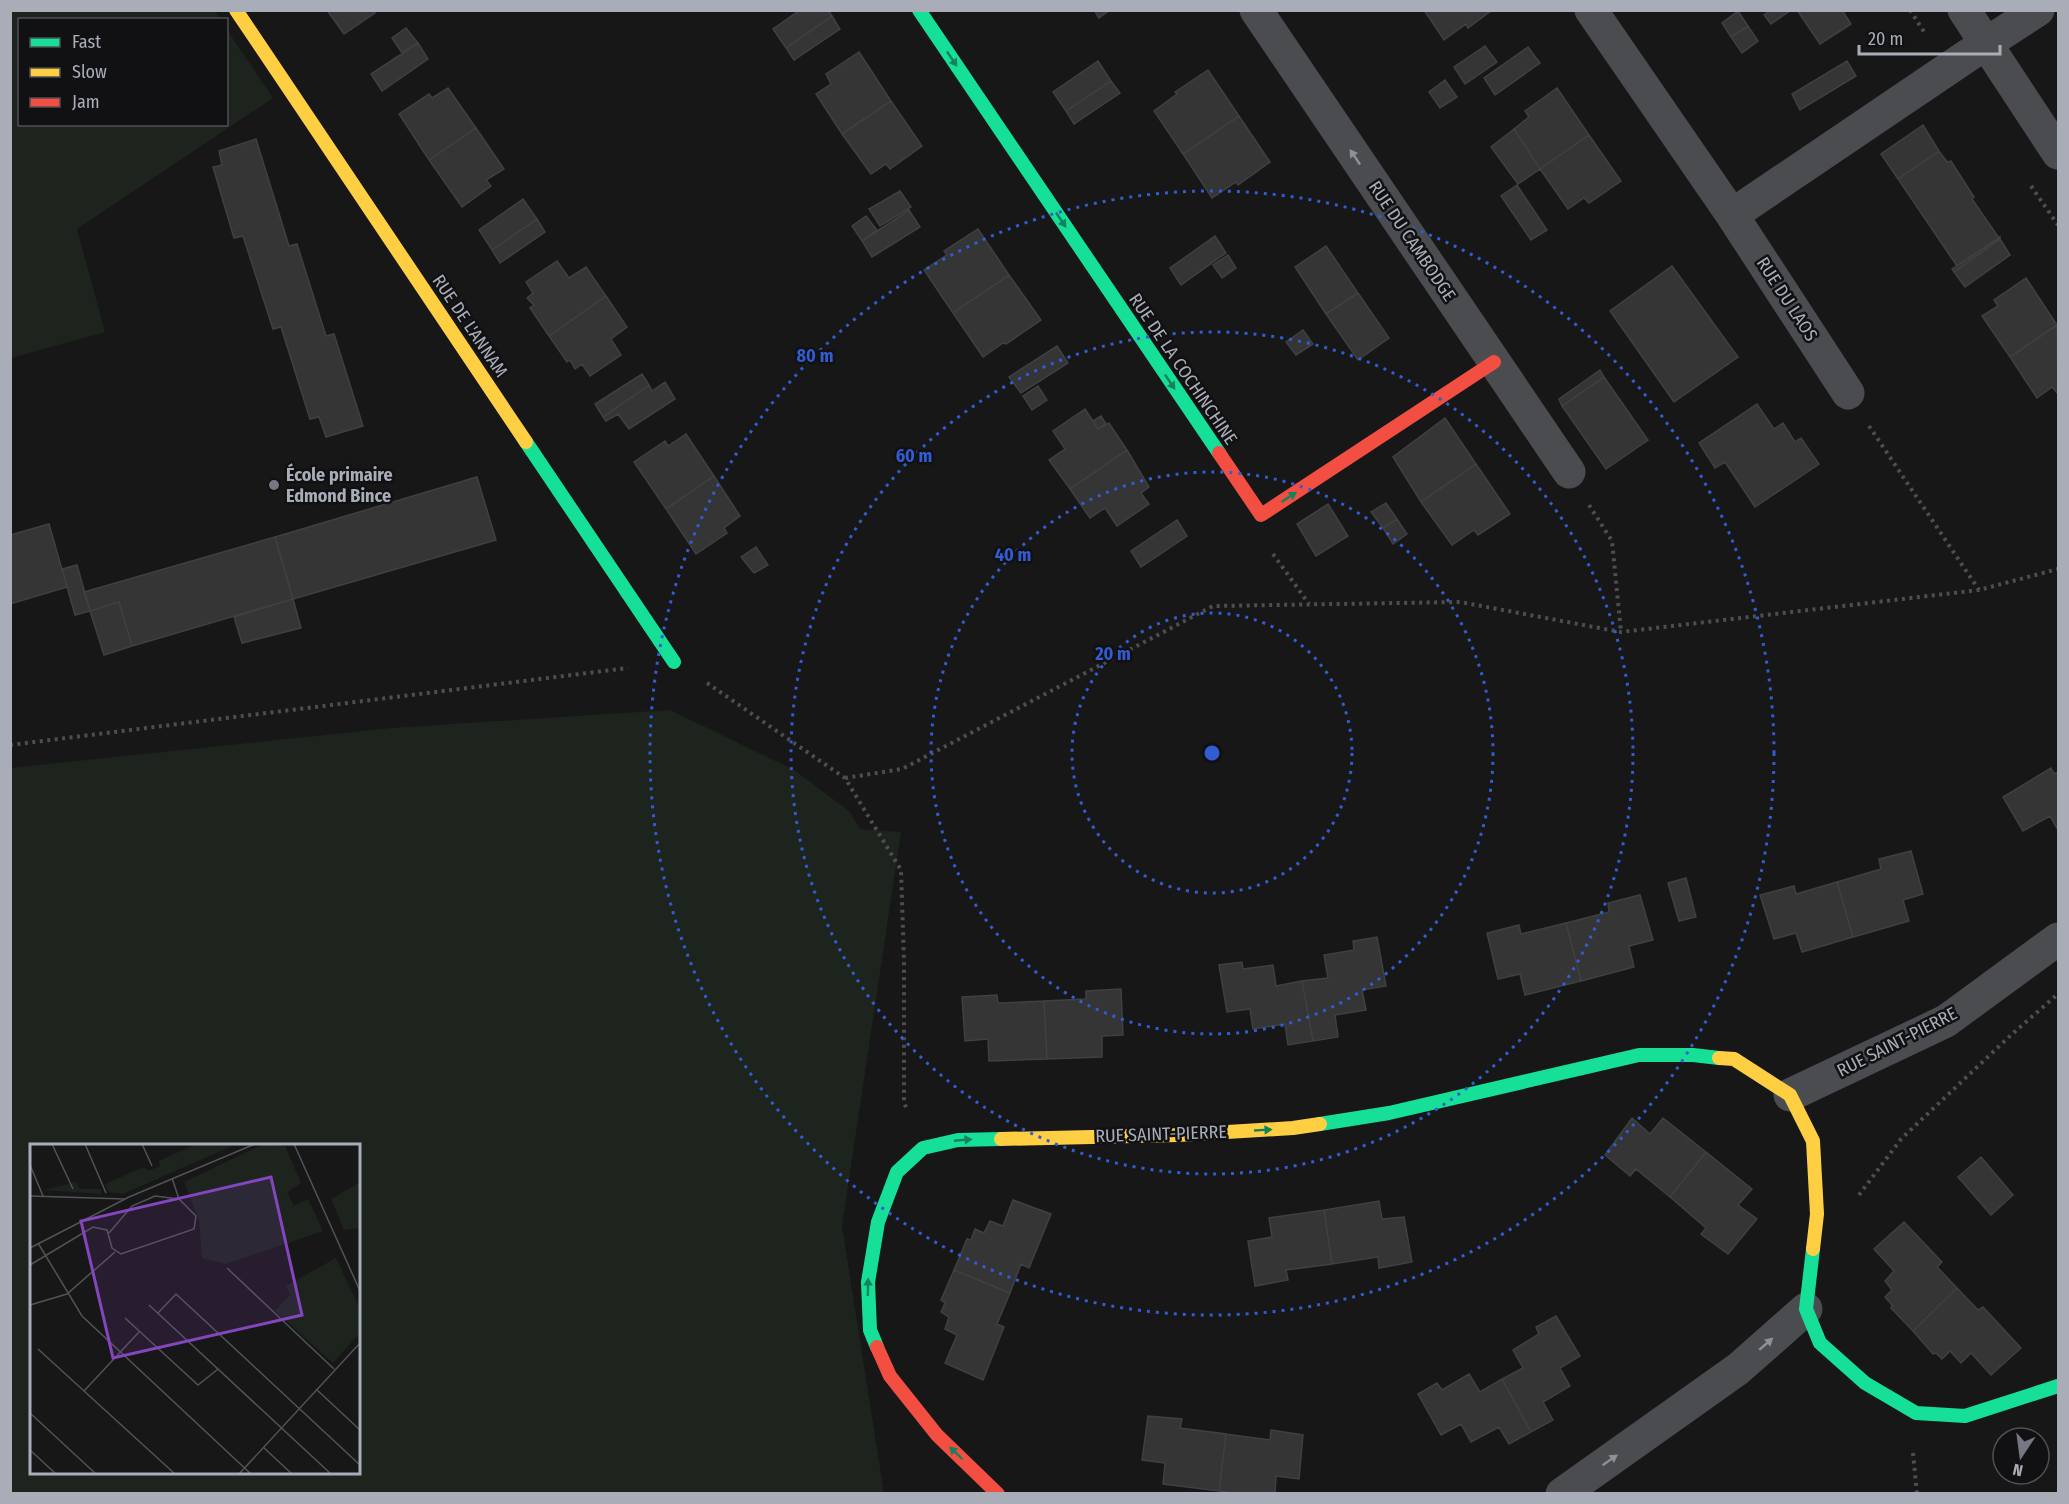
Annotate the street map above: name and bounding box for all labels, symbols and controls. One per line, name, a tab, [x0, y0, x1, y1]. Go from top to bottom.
legend	[18, 18, 228, 126]
scale bar	[1859, 18, 2000, 56]
text: 20 m	[1868, 28, 1903, 50]
text: Fast	[72, 31, 101, 53]
one-way arrow	[946, 51, 957, 67]
text: Slow	[72, 61, 107, 83]
text: Jam	[72, 91, 100, 113]
one-way arrow	[1350, 149, 1361, 165]
street label: RUE DU CAMBODGE	[1364, 177, 1460, 305]
one-way arrow	[1055, 212, 1067, 228]
street label: RUE DU LAOS	[1752, 253, 1822, 345]
street label: RUE DE L'ANNAM	[428, 271, 512, 381]
street label: RUE DE LA COCHINCHINE	[1124, 289, 1242, 449]
text: 80 m	[797, 345, 833, 367]
one-way arrow	[1164, 374, 1175, 390]
text: 60 m	[896, 445, 932, 467]
place label: École primaire Edmond Bince	[286, 463, 393, 507]
marker: École primaire Edmond Bince	[267, 478, 281, 492]
one-way arrow	[1281, 492, 1297, 503]
text: 40 m	[995, 544, 1031, 566]
text: 20 m	[1094, 643, 1131, 665]
centre of rings	[1202, 743, 1222, 763]
street label: RUE SAINT-PIERRE	[1833, 1002, 1961, 1082]
street label: RUE SAINT-PIERRE	[1095, 1121, 1227, 1147]
one-way arrow	[1253, 1125, 1272, 1135]
one-way arrow	[954, 1136, 973, 1145]
inset map	[30, 1144, 360, 1474]
one-way arrow	[864, 1277, 873, 1296]
one-way arrow	[1758, 1338, 1773, 1351]
north arrow	[1991, 1426, 2051, 1486]
one-way arrow	[948, 1446, 963, 1460]
one-way arrow	[1601, 1454, 1617, 1466]
text: N	[2011, 1460, 2025, 1480]

